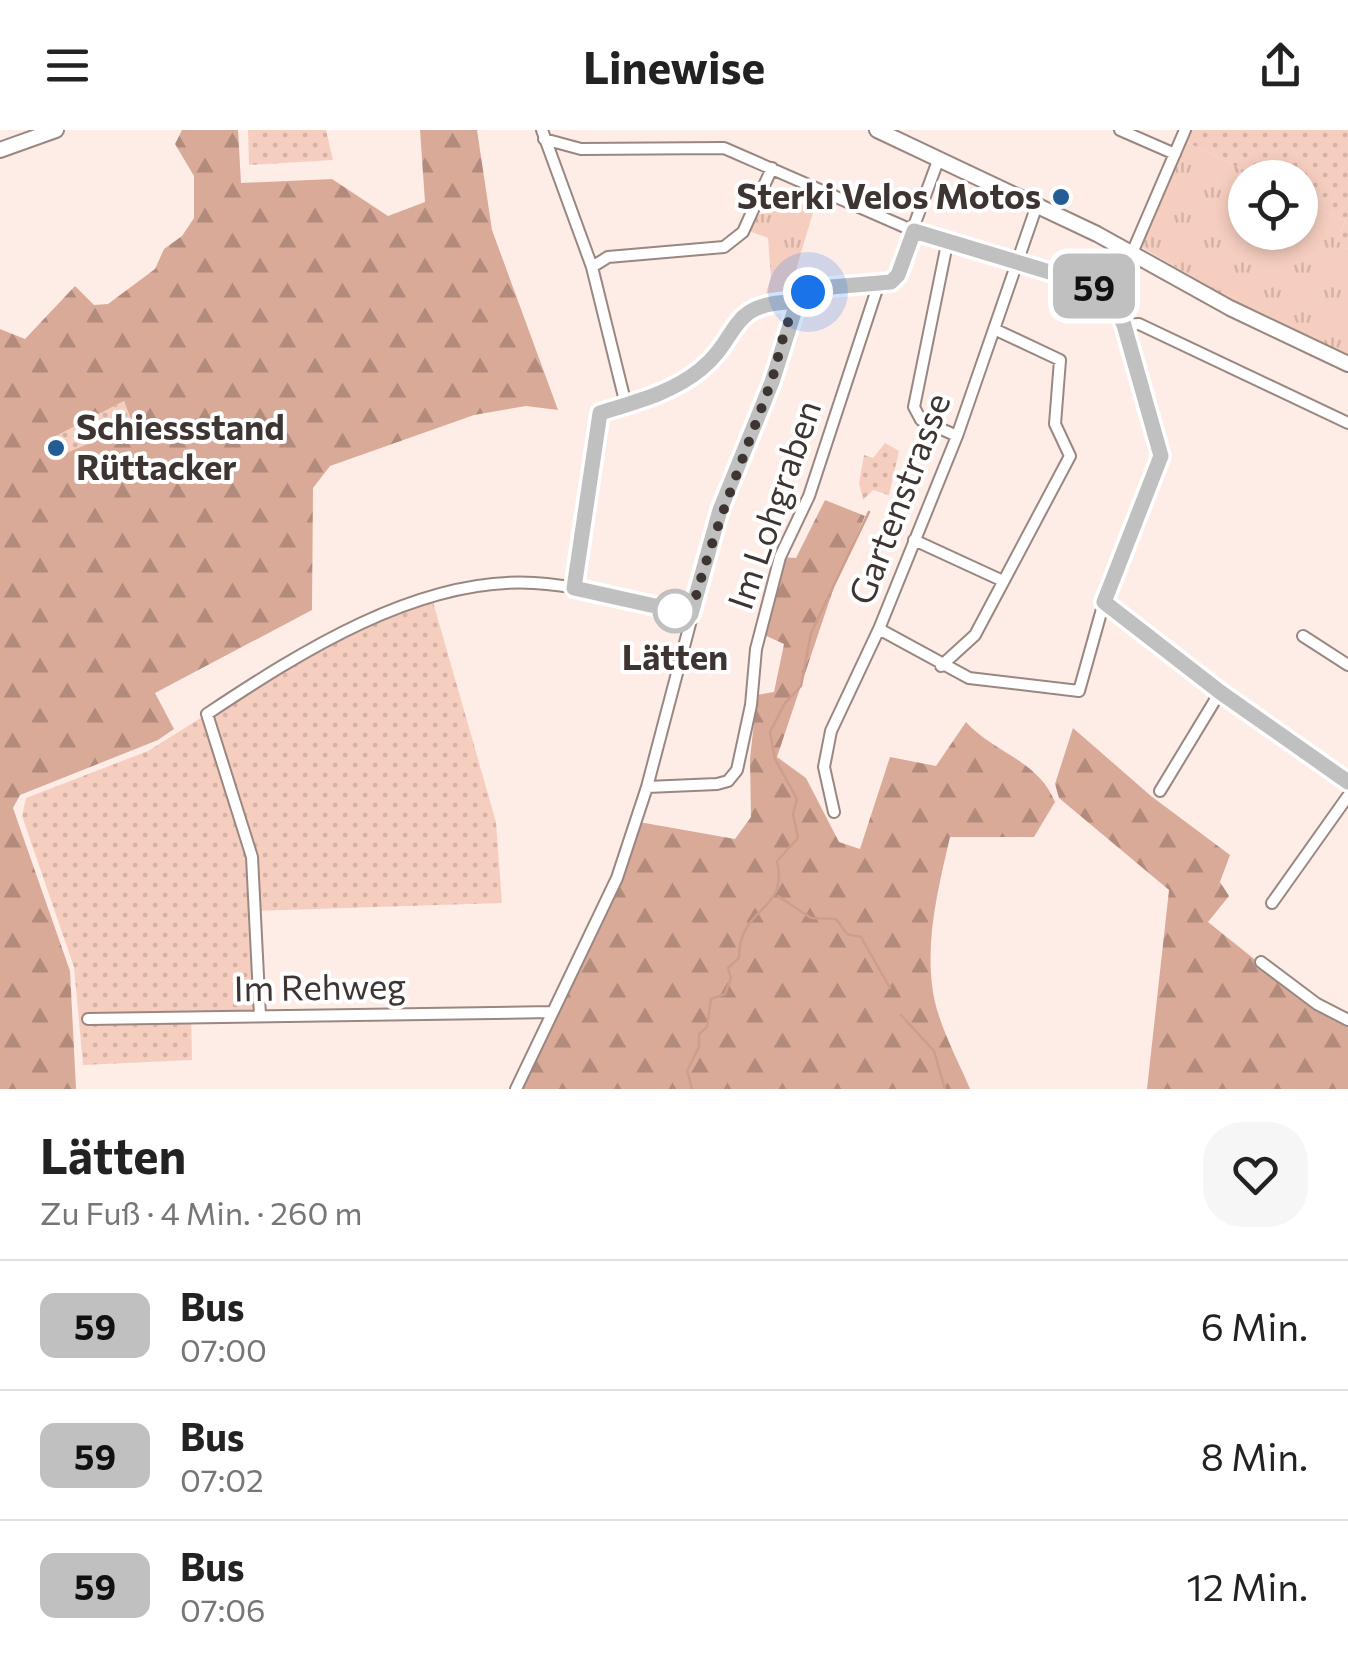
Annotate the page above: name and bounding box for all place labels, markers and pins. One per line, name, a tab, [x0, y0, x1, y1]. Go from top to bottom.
place label: Sterki Velos Motos	[737, 173, 1041, 216]
marker: Sterki Velos Motos	[1050, 186, 1072, 208]
place label: Schiessstand Rüttacker	[76, 404, 285, 487]
marker: Schiessstand Rüttacker	[45, 437, 67, 459]
marker: Lätten	[654, 590, 696, 632]
place label: Lätten	[622, 634, 728, 677]

